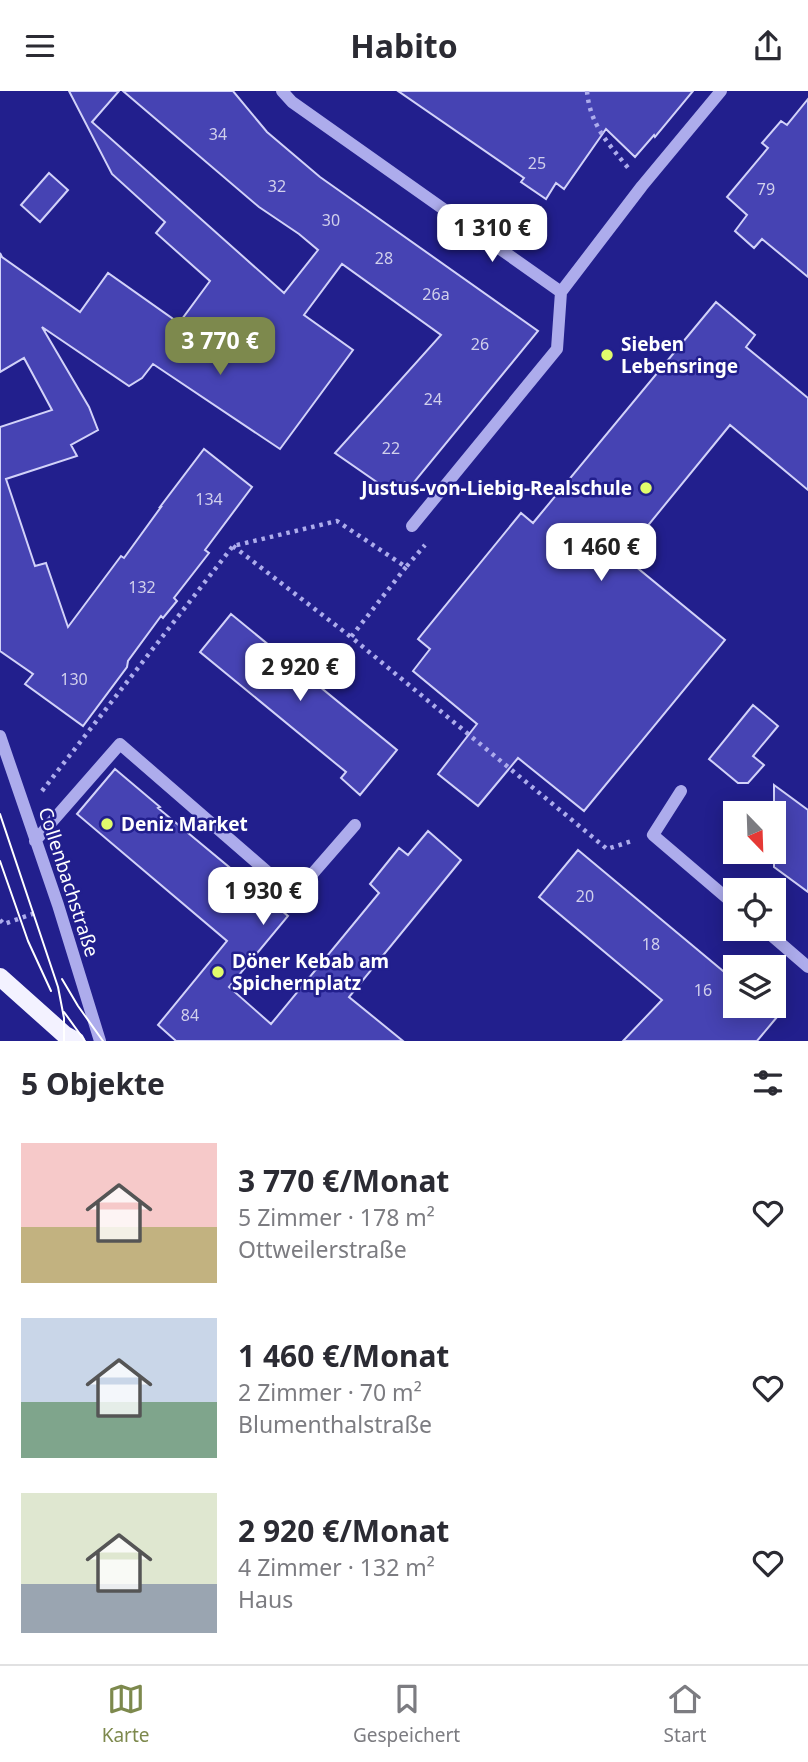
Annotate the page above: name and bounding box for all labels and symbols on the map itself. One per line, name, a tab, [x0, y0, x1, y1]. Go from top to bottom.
house number: 34	[209, 123, 227, 145]
house number: 25	[528, 152, 546, 174]
house number: 32	[268, 175, 286, 197]
house number: 79	[757, 178, 775, 200]
pin: 1 310 €	[427, 205, 557, 264]
house number: 30	[322, 209, 340, 231]
house number: 28	[375, 247, 393, 269]
house number: 26a	[422, 283, 450, 305]
pin: 3 770 €	[155, 317, 285, 377]
place label: Sieben Lebensringe	[621, 331, 738, 379]
house number: 26	[471, 333, 489, 355]
marker: Sieben Lebensringe	[599, 347, 615, 363]
house number: 24	[424, 388, 442, 410]
house number: 22	[382, 437, 400, 459]
place label: Justus-von-Liebig-Realschule	[359, 475, 632, 501]
marker: Justus-von-Liebig-Realschule	[638, 480, 654, 496]
house number: 134	[195, 488, 223, 510]
pin: 1 460 €	[536, 524, 666, 583]
house number: 132	[128, 576, 156, 598]
pin: 2 920 €	[235, 643, 365, 703]
house number: 130	[60, 668, 88, 690]
north arrow	[723, 801, 786, 865]
street label: Collenbachstraße	[33, 804, 105, 960]
place label: Deniz Market	[121, 811, 248, 837]
marker: Deniz Market	[99, 816, 115, 832]
pin: 1 930 €	[198, 867, 328, 927]
house number: 20	[576, 885, 594, 907]
house number: 18	[642, 933, 660, 955]
place label: Döner Kebab am Spichernplatz	[232, 948, 389, 996]
marker: Döner Kebab am Spichernplatz	[210, 964, 226, 980]
house number: 16	[694, 979, 712, 1001]
house number: 84	[181, 1004, 199, 1026]

